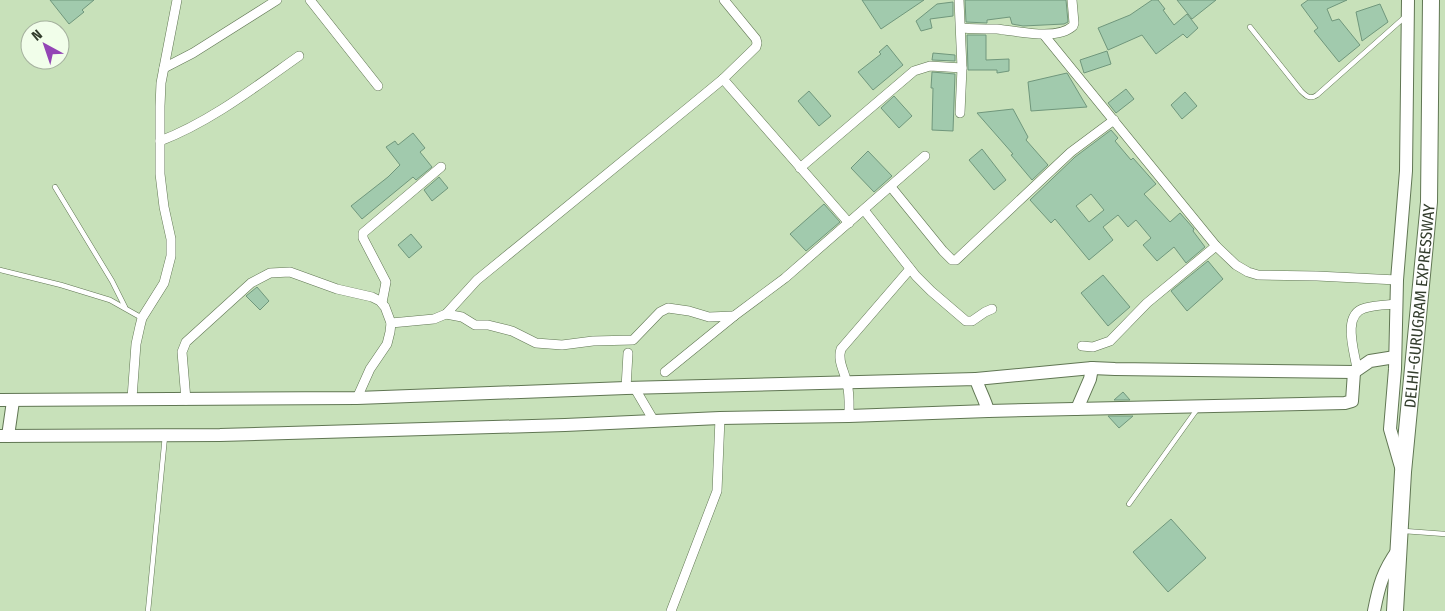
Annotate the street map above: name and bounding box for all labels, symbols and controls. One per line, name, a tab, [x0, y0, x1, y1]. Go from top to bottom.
north arrow	[20, 20, 70, 70]
text: N	[28, 26, 46, 45]
street label: DELHI-GURUGRAM EXPRESSWAY	[1400, 203, 1438, 409]

